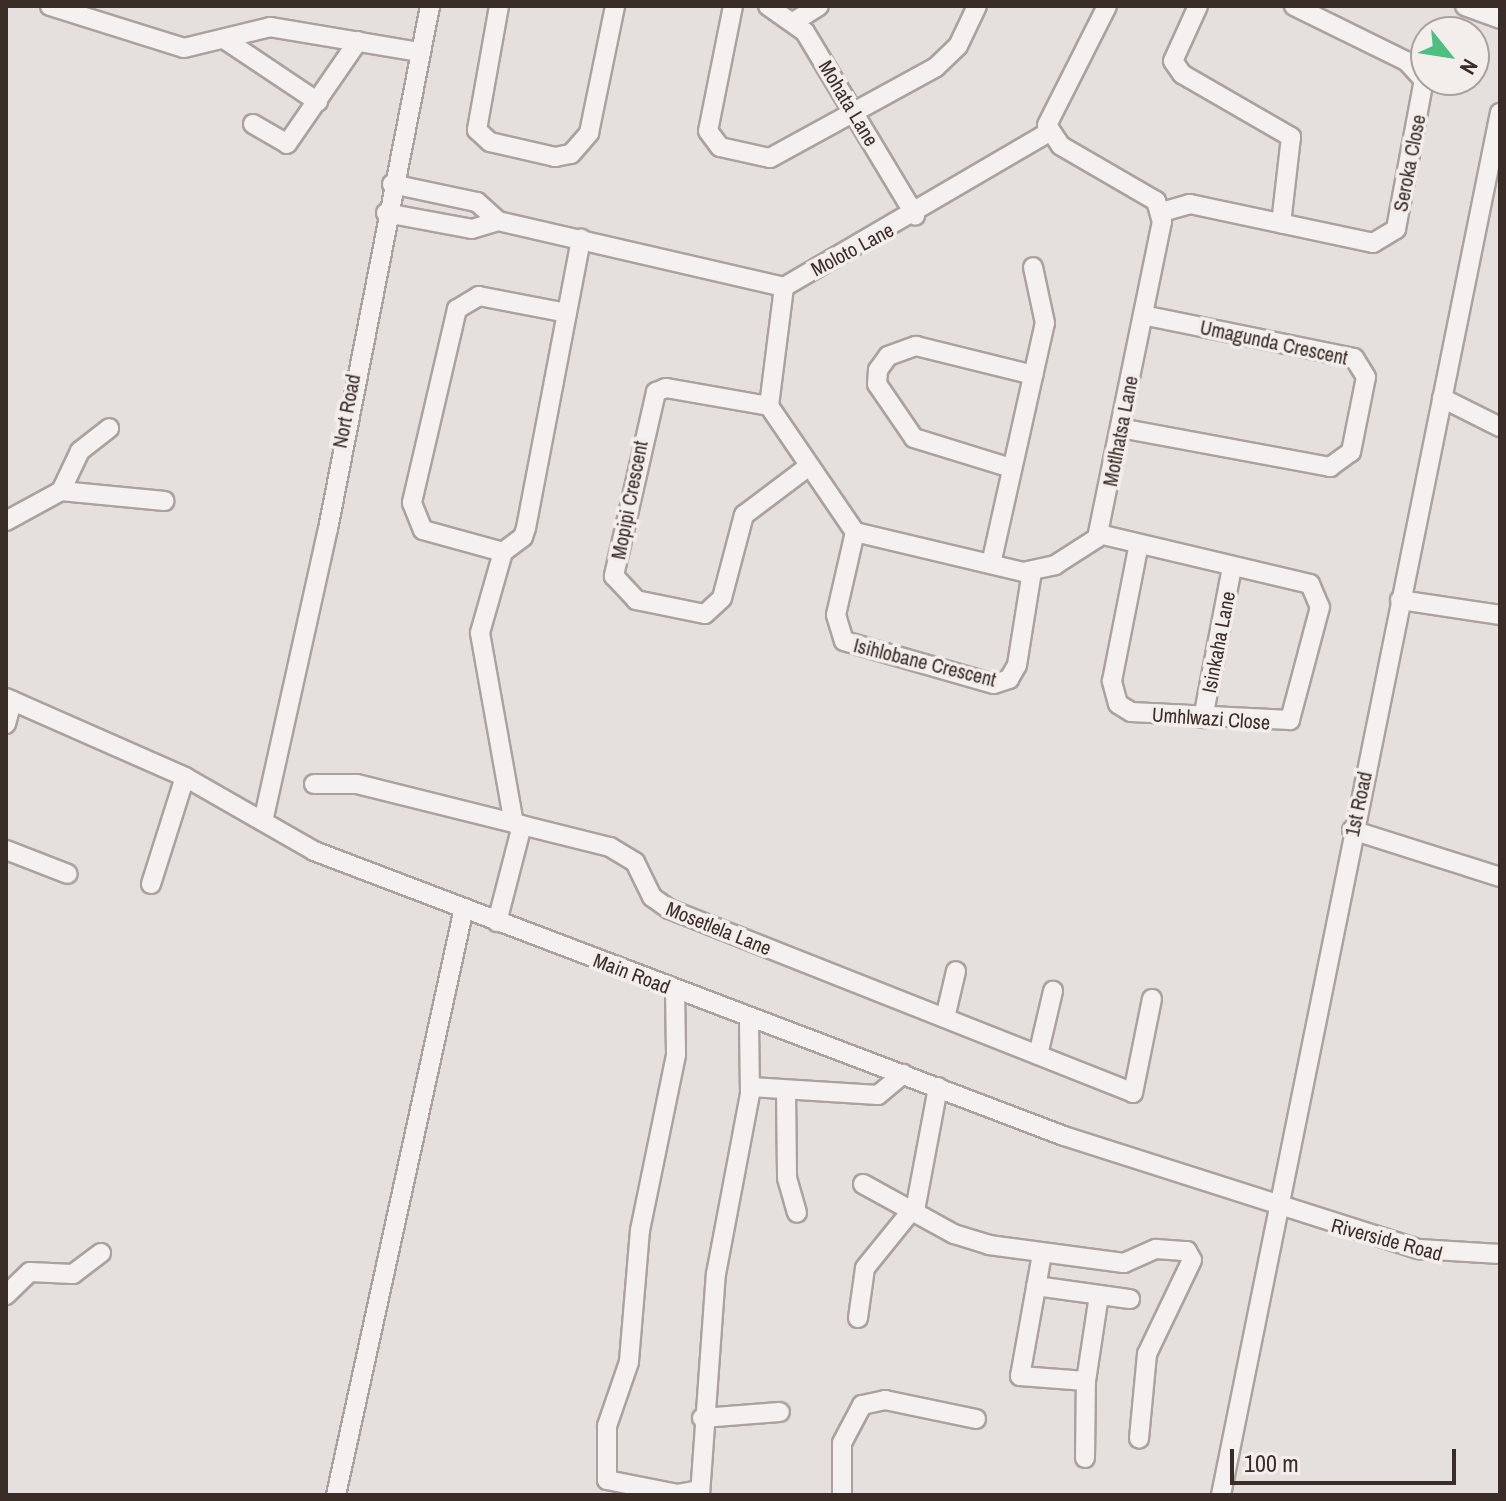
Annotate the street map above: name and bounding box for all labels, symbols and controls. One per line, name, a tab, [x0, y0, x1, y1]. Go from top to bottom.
north arrow	[1410, 16, 1490, 96]
text: N	[1453, 54, 1485, 80]
street label: Mohata Lane	[814, 56, 884, 150]
street label: Seroka Close	[1388, 112, 1430, 214]
street label: Moloto Lane	[807, 217, 897, 281]
street label: Umagunda Crescent	[1198, 315, 1350, 369]
street label: Nort Road	[327, 372, 365, 450]
street label: Motlhatsa Lane	[1098, 374, 1142, 488]
street label: Mopipi Crescent	[606, 439, 652, 561]
street label: Isinkaha Lane	[1196, 589, 1240, 695]
street label: Isihlobane Crescent	[851, 633, 999, 691]
street label: Umhlwazi Close	[1151, 702, 1271, 734]
street label: 1st Road	[1339, 769, 1377, 839]
street label: Mosetlela Lane	[663, 896, 775, 960]
street label: Main Road	[590, 947, 674, 999]
street label: Riverside Road	[1329, 1213, 1445, 1265]
scale bar	[1234, 1433, 1460, 1483]
text: 100 m	[1244, 1447, 1299, 1479]

